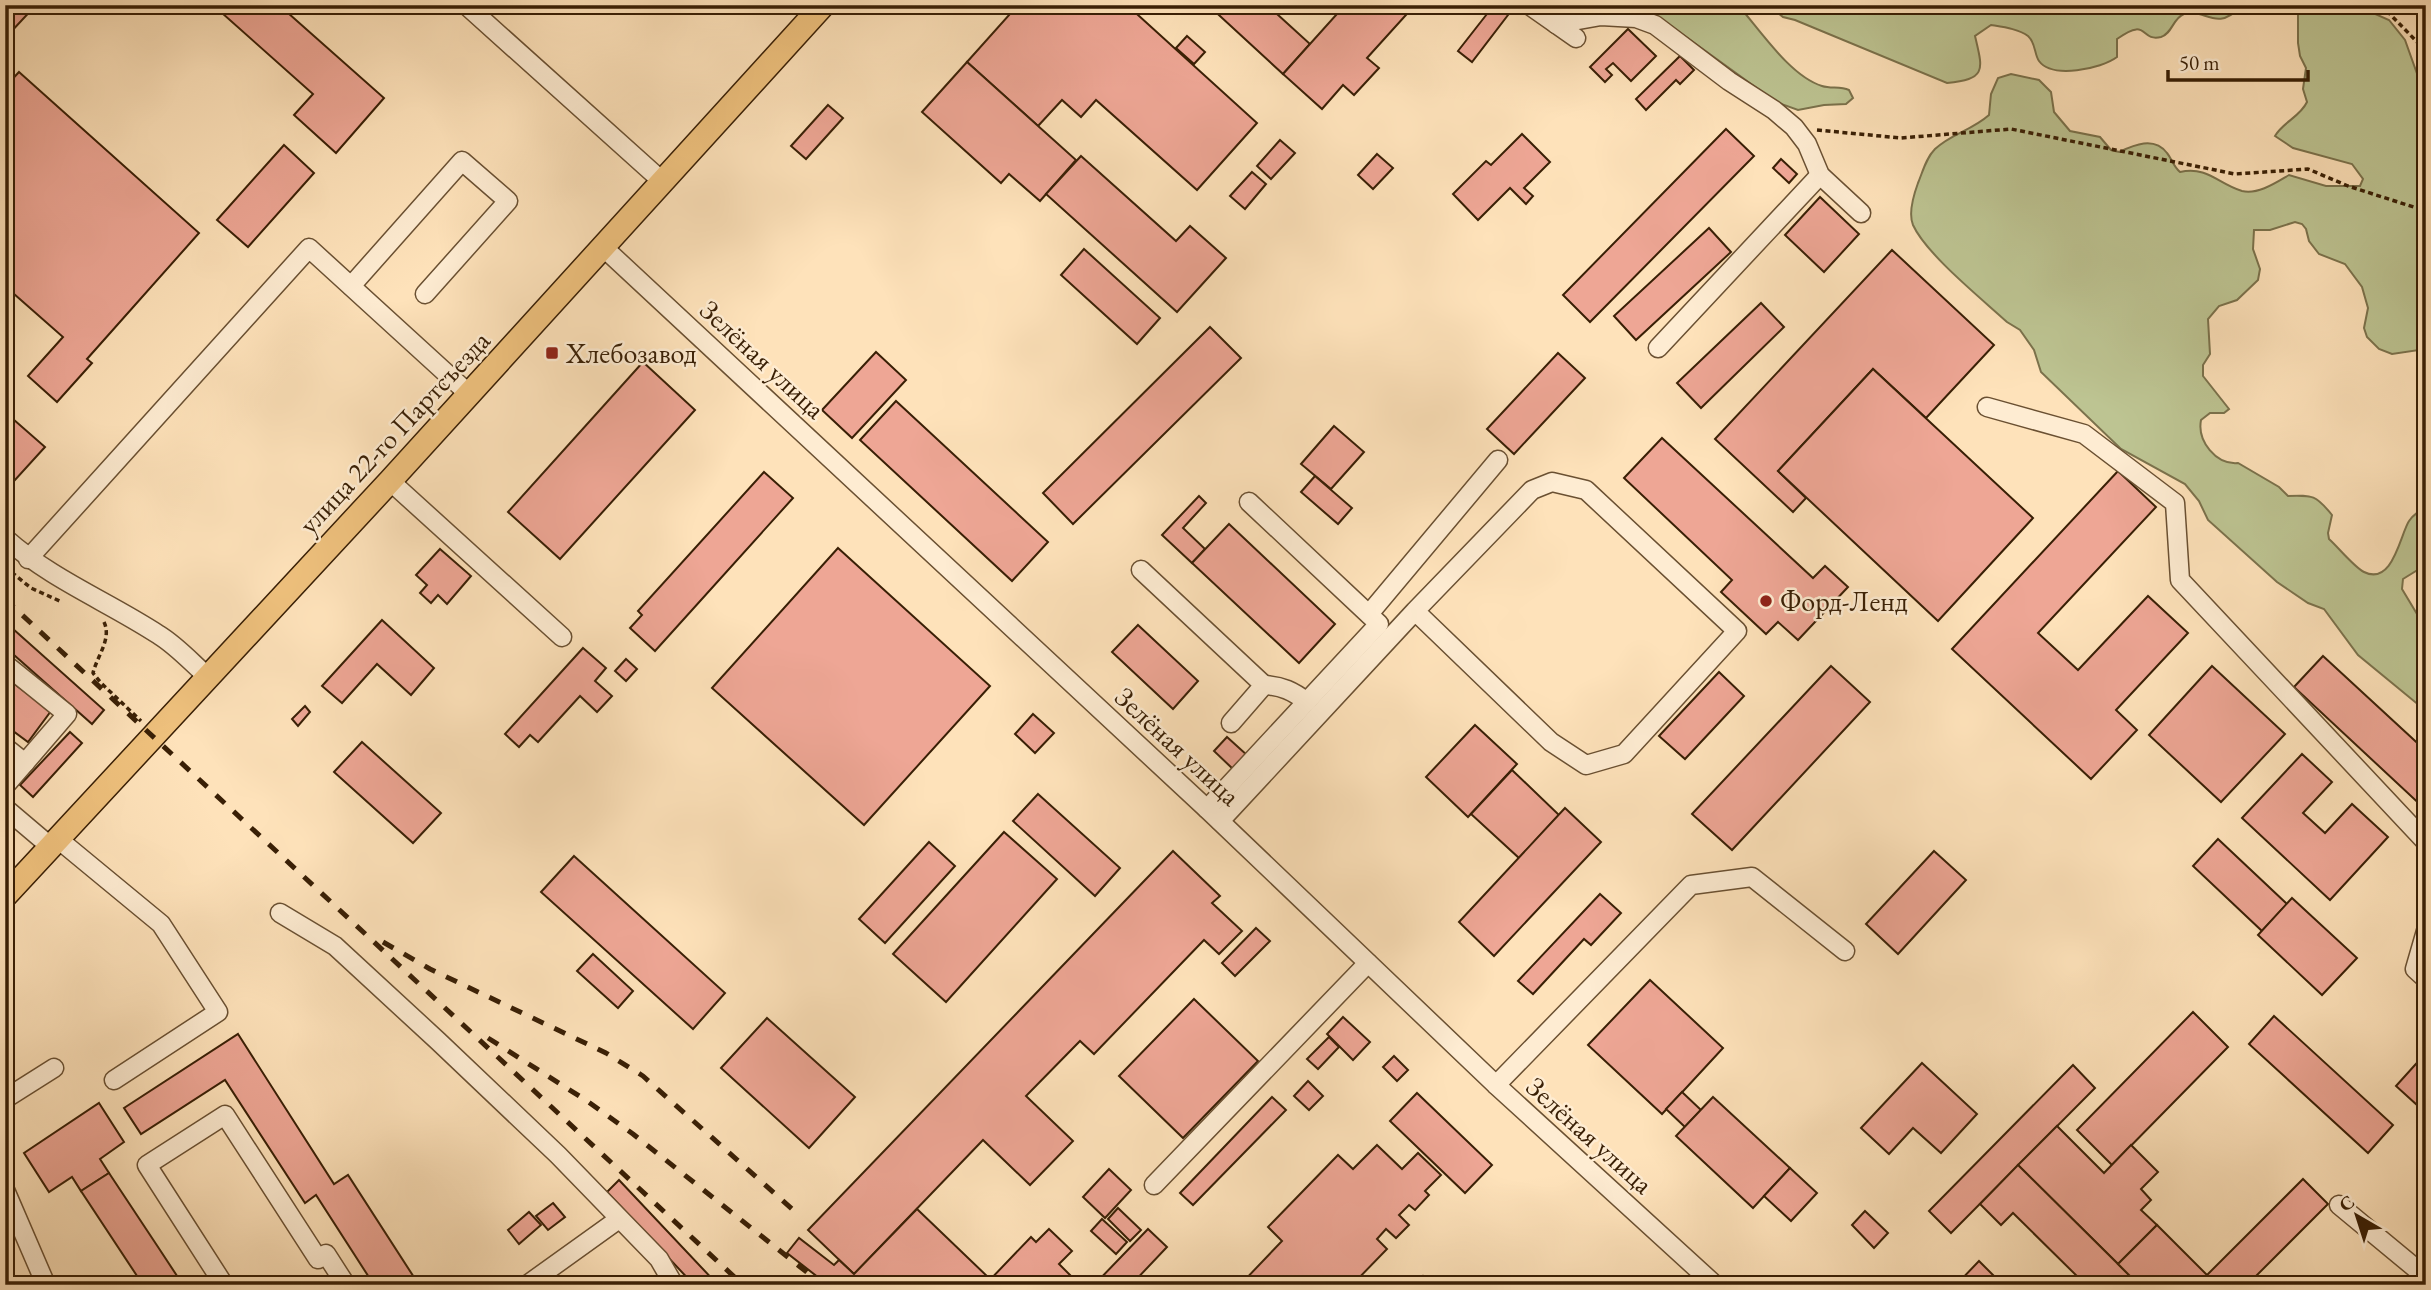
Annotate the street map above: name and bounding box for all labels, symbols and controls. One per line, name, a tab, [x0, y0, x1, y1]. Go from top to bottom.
scale bar	[2168, 38, 2308, 82]
text: 50 m	[2179, 49, 2220, 76]
street label: Зелёная улица	[693, 292, 834, 427]
street label: улица 22-го Партсъезда	[290, 322, 498, 541]
place label: Хлебозавод	[565, 335, 697, 371]
marker: Хлебозавод	[544, 345, 560, 361]
place label: Форд-Ленд	[1780, 583, 1908, 619]
marker: Форд-Ленд	[1758, 593, 1774, 609]
street label: Зелёная улица	[1108, 679, 1249, 814]
street label: Зелёная улица	[1519, 1068, 1662, 1202]
north arrow	[2322, 1182, 2392, 1252]
text: С	[2334, 1189, 2360, 1217]

